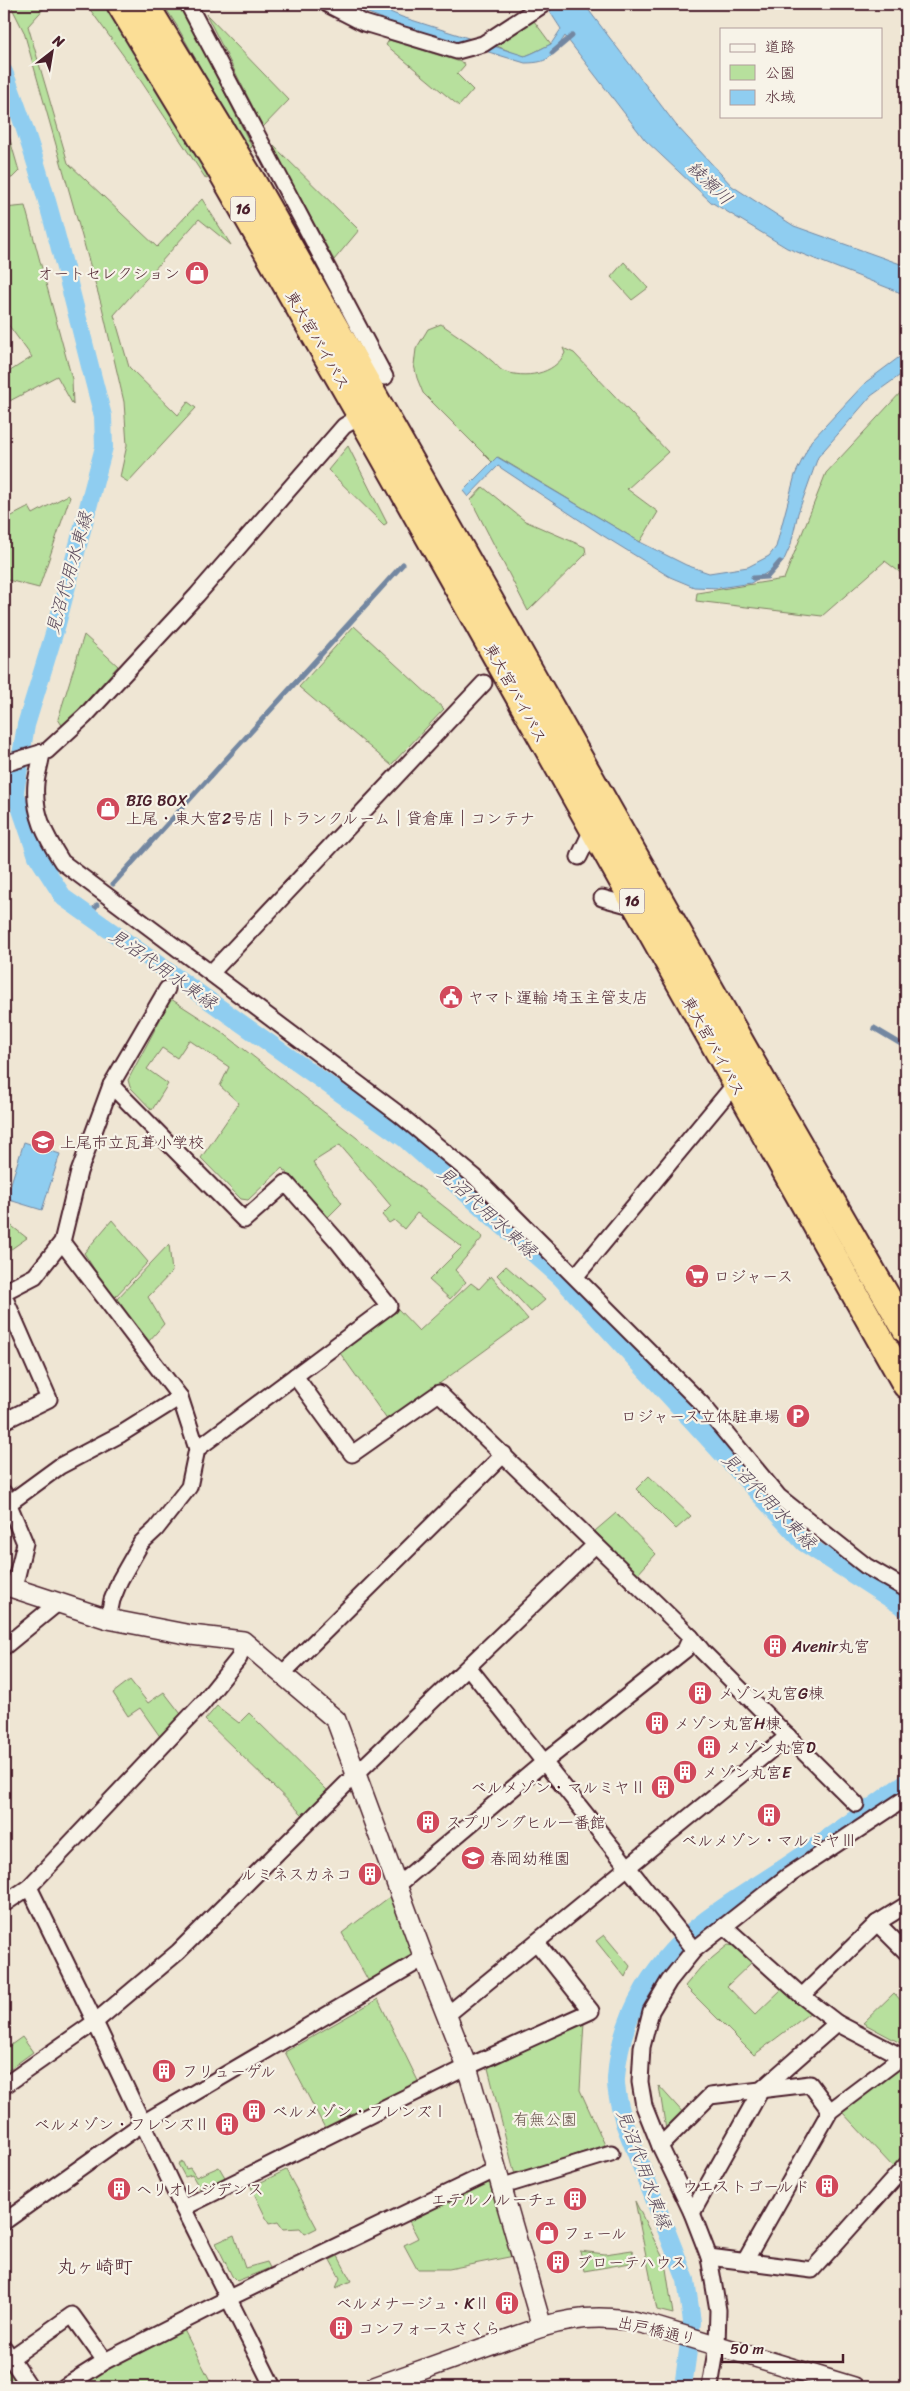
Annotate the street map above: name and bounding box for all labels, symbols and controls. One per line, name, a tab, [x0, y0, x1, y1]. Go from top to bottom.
north arrow	[28, 28, 78, 78]
text: N	[47, 28, 69, 55]
legend	[720, 28, 882, 118]
text: 道路	[765, 34, 795, 60]
text: 公園	[765, 60, 795, 86]
text: 水域	[765, 84, 795, 110]
water label: 綾瀬川	[679, 153, 741, 213]
road number: 16	[230, 196, 256, 222]
place label: オートセレクション	[37, 259, 180, 288]
shop icon: オートセレクション	[184, 260, 210, 286]
street label: 東大宮バイパス	[277, 285, 358, 396]
water label: 見沼代用水東縁	[36, 506, 102, 638]
street label: 東大宮バイパス	[476, 637, 555, 749]
place label: BIG BOX 上尾・東大宮2号店｜トランクルーム｜貸倉庫｜コンテナ	[126, 786, 535, 833]
shop icon: BIG BOX 上尾・東大宮2号店｜トランクルーム｜貸倉庫｜コンテナ	[95, 796, 121, 822]
road number: 16	[620, 888, 644, 914]
water label: 見沼代用水東縁	[102, 920, 225, 1019]
place label: ヤマト運輸 埼玉主管支店	[468, 983, 648, 1012]
public building icon: ヤマト運輸 埼玉主管支店	[438, 984, 464, 1010]
street label: 東大宮バイパス	[674, 990, 753, 1102]
place label: 上尾市立瓦葺小学校	[60, 1128, 204, 1157]
school or university icon: 上尾市立瓦葺小学校	[30, 1129, 56, 1155]
water label: 見沼代用水東縁	[429, 1158, 546, 1267]
place label: ロジャース	[714, 1262, 793, 1291]
supermarket icon: ロジャース	[684, 1263, 710, 1289]
place label: ロジャース立体駐車場	[621, 1402, 780, 1431]
parking icon: ロジャース立体駐車場	[785, 1403, 811, 1429]
water label: 見沼代用水東縁	[714, 1445, 826, 1559]
place label: Avenir丸宮	[791, 1632, 870, 1661]
building icon: Avenir丸宮	[762, 1633, 788, 1659]
place label: メゾン丸宮G棟	[718, 1679, 824, 1708]
building icon: メゾン丸宮G棟	[687, 1680, 713, 1706]
place label: メゾン丸宮H棟	[674, 1709, 781, 1738]
building icon: メゾン丸宮H棟	[644, 1710, 670, 1736]
place label: メゾン丸宮D	[726, 1733, 816, 1762]
building icon: メゾン丸宮D	[696, 1734, 722, 1760]
place label: メゾン丸宮E	[702, 1758, 792, 1787]
building icon: メゾン丸宮E	[672, 1759, 698, 1785]
place label: ベルメゾン・マルミヤⅡ	[471, 1773, 646, 1802]
building icon: ベルメゾン・マルミヤⅡ	[650, 1774, 676, 1800]
building icon: ベルメゾン・マルミヤⅢ	[756, 1802, 782, 1828]
place label: スプリングヒル一番館	[446, 1808, 606, 1837]
building icon: スプリングヒル一番館	[415, 1809, 441, 1835]
place label: ベルメゾン・マルミヤⅢ	[681, 1826, 857, 1855]
place label: 春岡幼稚園	[490, 1844, 570, 1873]
school or university icon: 春岡幼稚園	[460, 1845, 486, 1871]
place label: ルミネスカネコ	[241, 1860, 352, 1889]
building icon: ルミネスカネコ	[357, 1861, 383, 1887]
place label: フリューゲル	[182, 2057, 276, 2086]
building icon: フリューゲル	[151, 2058, 177, 2084]
place label: ベルメゾン・フレンズⅠ	[272, 2097, 448, 2126]
building icon: ベルメゾン・フレンズⅠ	[241, 2098, 267, 2124]
water label: 見沼代用水東縁	[607, 2104, 681, 2236]
park label: 有無公園	[513, 2105, 577, 2134]
place label: ベルメゾン・フレンズⅡ	[34, 2110, 210, 2139]
building icon: ベルメゾン・フレンズⅡ	[214, 2111, 240, 2137]
place label: ウエストゴールド	[682, 2172, 810, 2201]
building icon: ウエストゴールド	[814, 2173, 840, 2199]
place label: ヘリオレジデンス	[136, 2175, 264, 2204]
building icon: ヘリオレジデンス	[106, 2176, 132, 2202]
place label: エテルノルーチェ	[431, 2185, 558, 2214]
building icon: エテルノルーチェ	[562, 2186, 588, 2212]
place label: フェール	[564, 2219, 627, 2248]
shop icon: フェール	[534, 2220, 560, 2246]
place label: ブローテハウス	[576, 2248, 686, 2277]
building icon: ブローテハウス	[545, 2249, 571, 2275]
district label: 丸ヶ崎町	[57, 2250, 133, 2283]
place label: ベルメナージュ・KⅡ	[336, 2289, 490, 2318]
building icon: ベルメナージュ・KⅡ	[494, 2290, 520, 2316]
street label: 出戸橋通り	[615, 2307, 699, 2354]
place label: コンフォースさくら	[358, 2314, 501, 2343]
building icon: コンフォースさくら	[328, 2315, 354, 2341]
scale bar	[722, 2331, 844, 2363]
text: 50 m	[730, 2336, 765, 2362]

